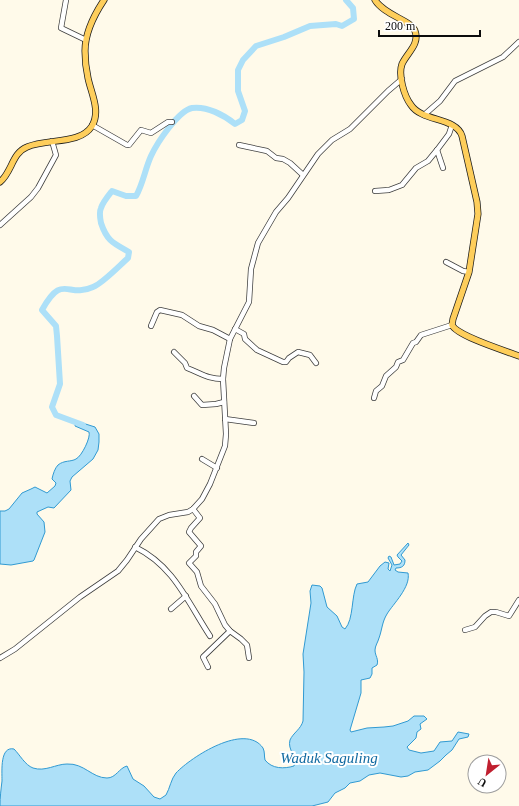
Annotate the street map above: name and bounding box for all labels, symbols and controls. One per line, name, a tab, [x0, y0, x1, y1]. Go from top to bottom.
scale bar	[379, 12, 480, 38]
text: 200 m	[385, 19, 416, 33]
water label: Waduk Saguling	[280, 750, 378, 766]
north arrow	[467, 754, 507, 794]
text: U	[476, 775, 488, 790]

